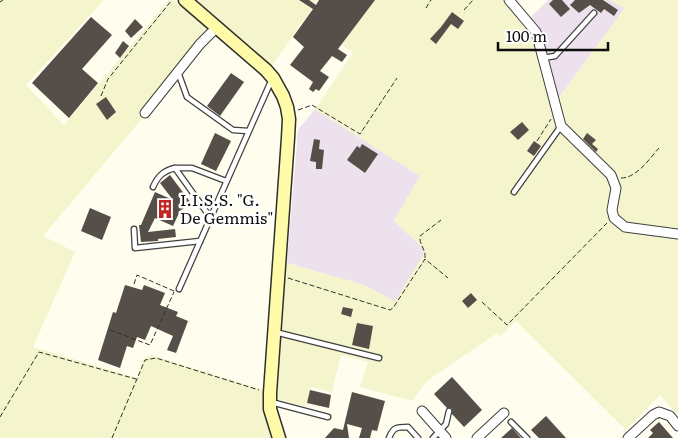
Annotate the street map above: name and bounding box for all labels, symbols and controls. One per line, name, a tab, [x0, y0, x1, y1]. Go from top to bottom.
scale bar	[498, 20, 608, 52]
text: 100 m	[506, 24, 547, 47]
place label: I.I.S.S. "G. De Gemmis"	[180, 187, 274, 229]
building icon: I.I.S.S. "G. De Gemmis"	[154, 198, 176, 220]

